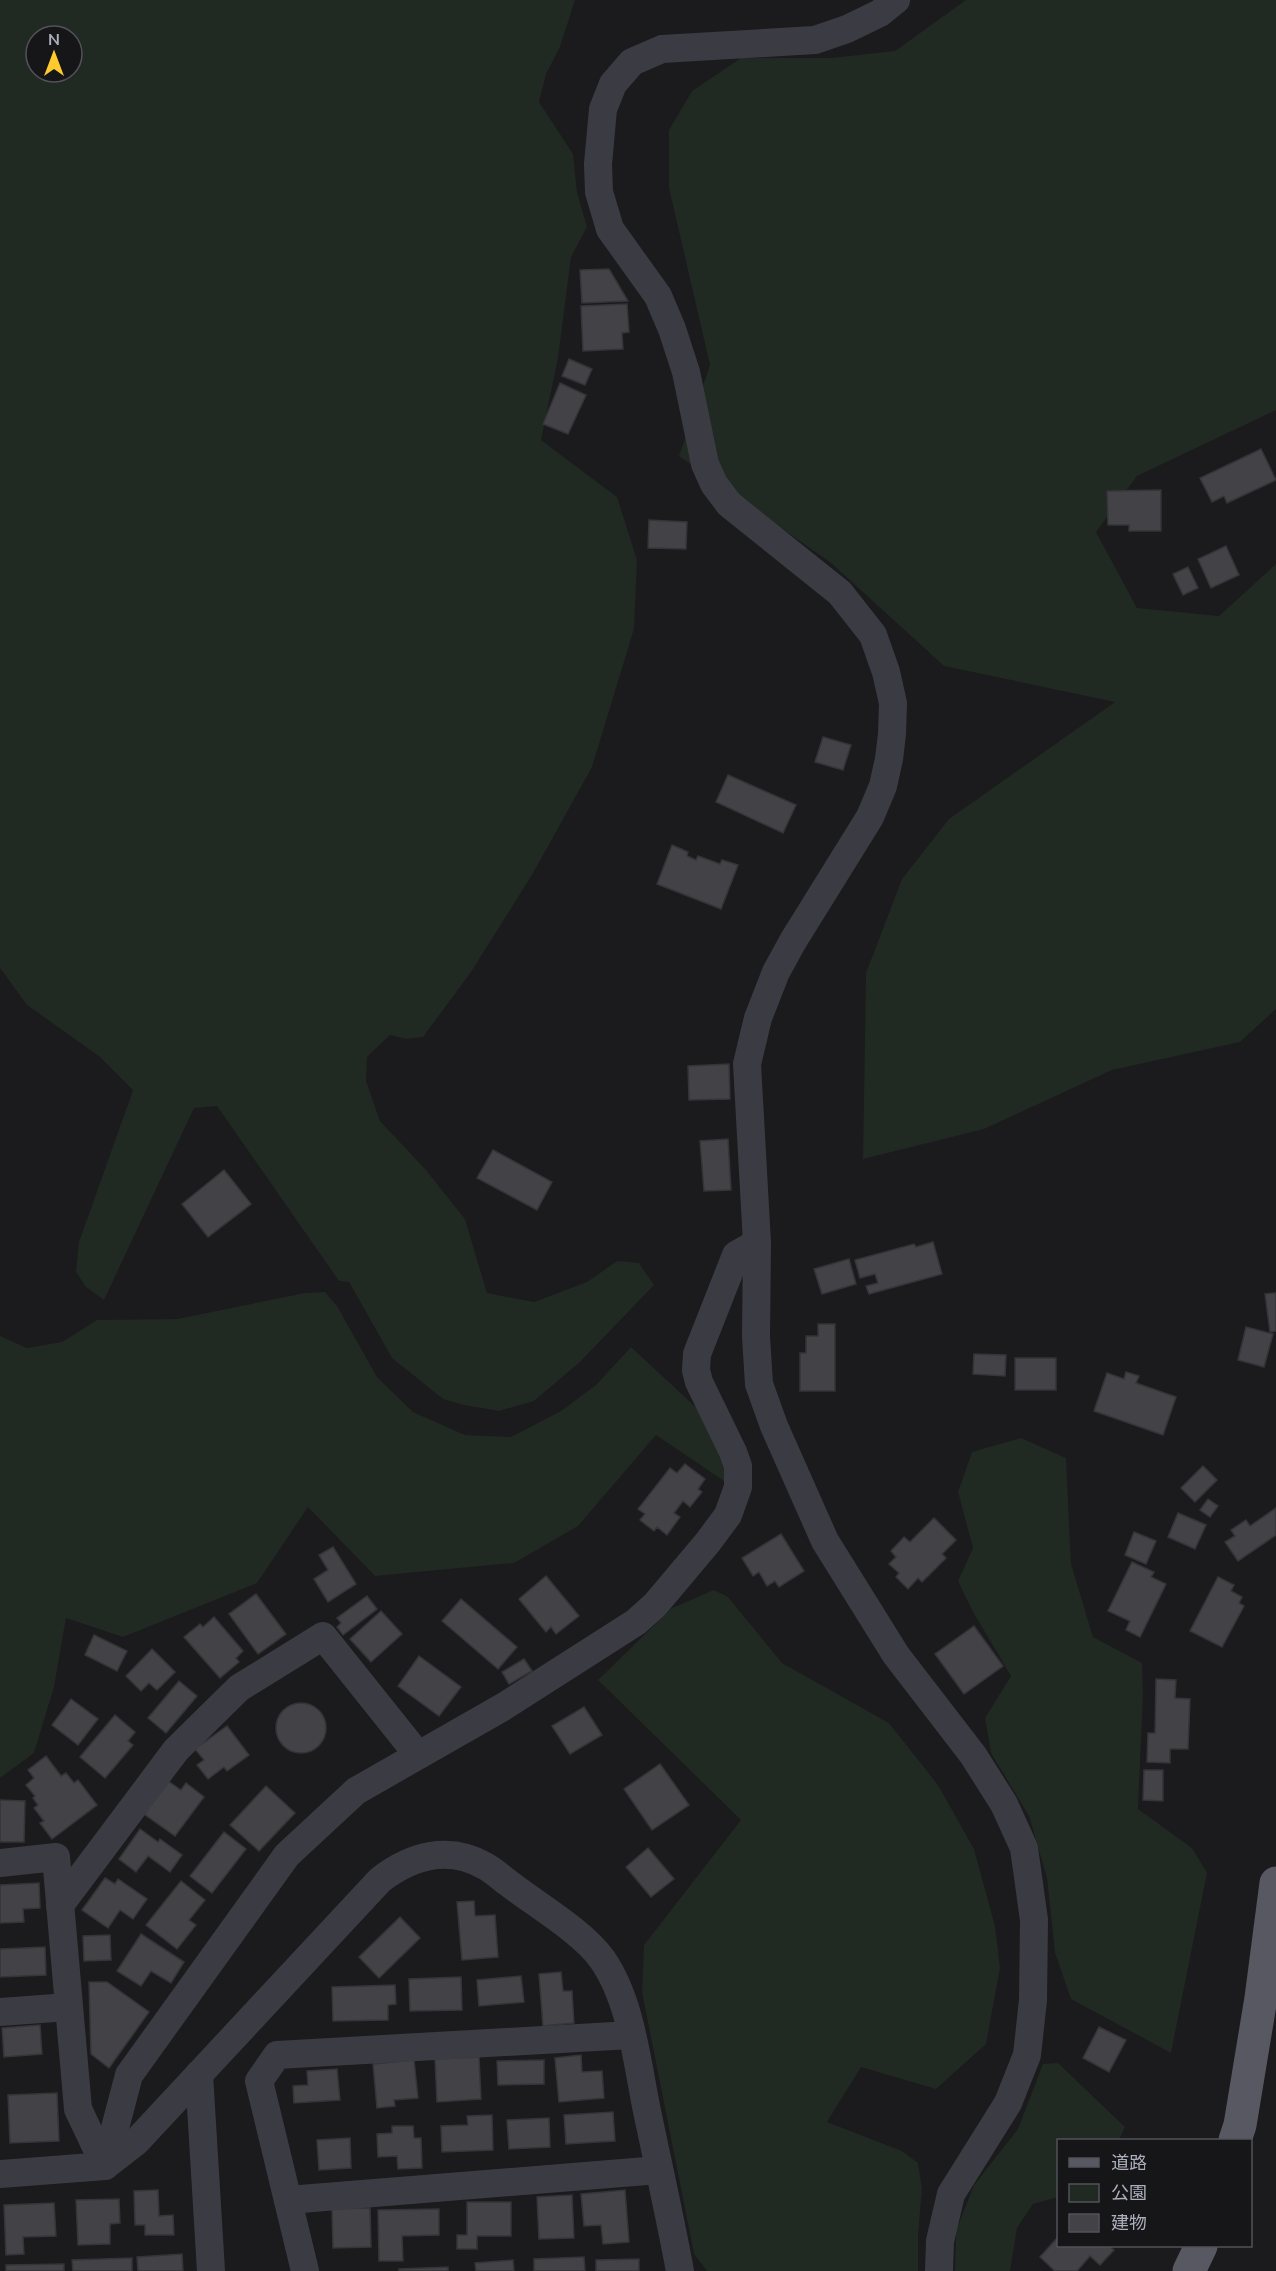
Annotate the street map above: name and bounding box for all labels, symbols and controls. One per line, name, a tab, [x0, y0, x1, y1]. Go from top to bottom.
north arrow	[24, 24, 84, 84]
text: N	[48, 29, 60, 51]
legend	[1057, 2139, 1252, 2247]
text: 道路	[1111, 2151, 1147, 2175]
text: 公園	[1111, 2181, 1147, 2205]
text: 建物	[1111, 2211, 1147, 2235]

